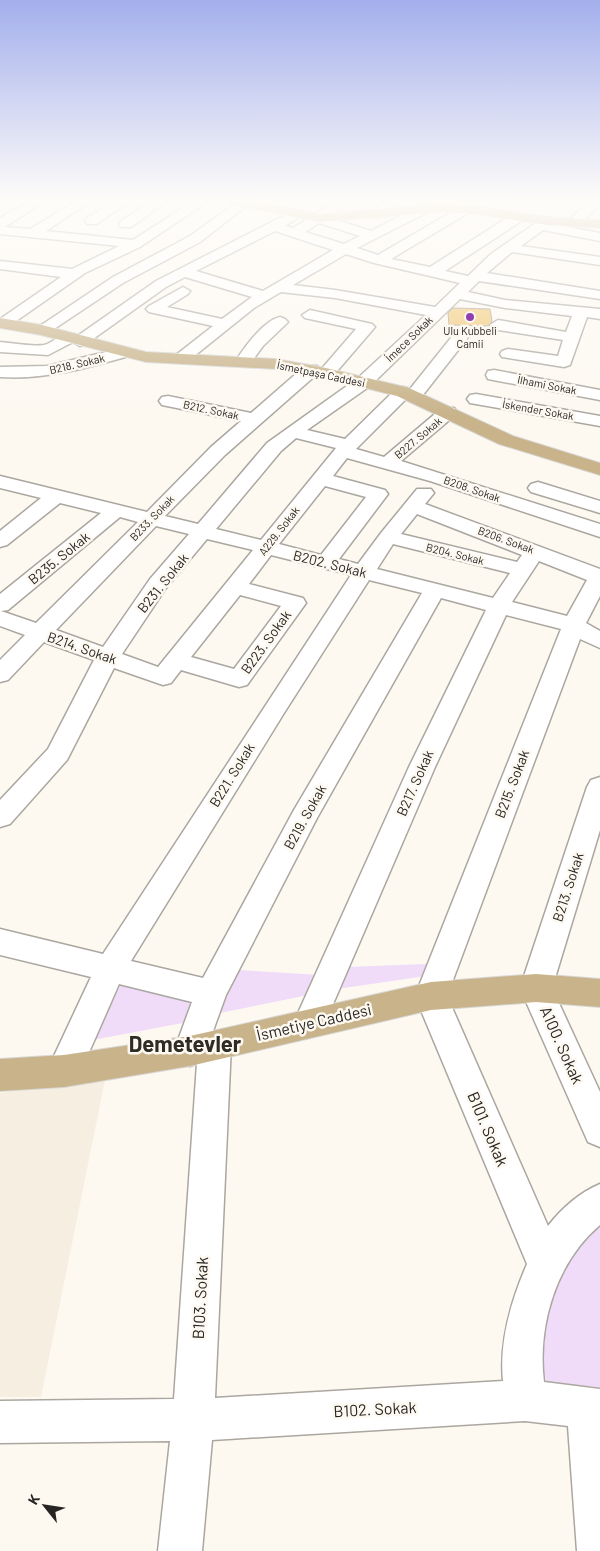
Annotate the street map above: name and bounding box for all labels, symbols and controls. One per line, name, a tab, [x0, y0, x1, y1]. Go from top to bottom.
marker: Ulu Kubbeli Camii	[464, 311, 476, 323]
street label: İmece Sokak	[382, 312, 435, 364]
place label: Ulu Kubbeli Camii	[443, 324, 497, 350]
street label: B218. Sokak	[48, 351, 106, 376]
street label: İsmetpaşa Caddesi	[276, 357, 367, 389]
street label: İlhami Sokak	[516, 371, 578, 397]
street label: İskender Sokak	[501, 396, 575, 422]
street label: B212. Sokak	[182, 397, 241, 422]
street label: B227. Sokak	[391, 414, 444, 461]
street label: B208. Sokak	[442, 473, 503, 504]
street label: B233. Sokak	[127, 492, 177, 543]
street label: A229. Sokak	[255, 503, 302, 558]
street label: B206. Sokak	[476, 523, 537, 556]
street label: B235. Sokak	[25, 528, 93, 588]
street label: B204. Sokak	[425, 540, 486, 567]
street label: B202. Sokak	[292, 546, 369, 581]
street label: B231. Sokak	[133, 549, 192, 616]
street label: B223. Sokak	[237, 607, 294, 677]
street label: B214. Sokak	[45, 628, 119, 667]
street label: B221. Sokak	[205, 740, 258, 810]
street label: B217. Sokak	[392, 747, 437, 818]
street label: B215. Sokak	[491, 747, 532, 820]
street label: B219. Sokak	[280, 781, 329, 852]
street label: B213. Sokak	[548, 850, 587, 924]
street label: İsmetiye Caddesi	[254, 999, 373, 1044]
street label: A100. Sokak	[537, 1003, 588, 1087]
district label: Demetevler	[129, 1030, 242, 1056]
street label: B101. Sokak	[464, 1088, 513, 1169]
street label: B103. Sokak	[188, 1256, 211, 1340]
street label: B102. Sokak	[333, 1397, 417, 1420]
north arrow	[20, 1481, 70, 1531]
text: K	[24, 1491, 43, 1507]

